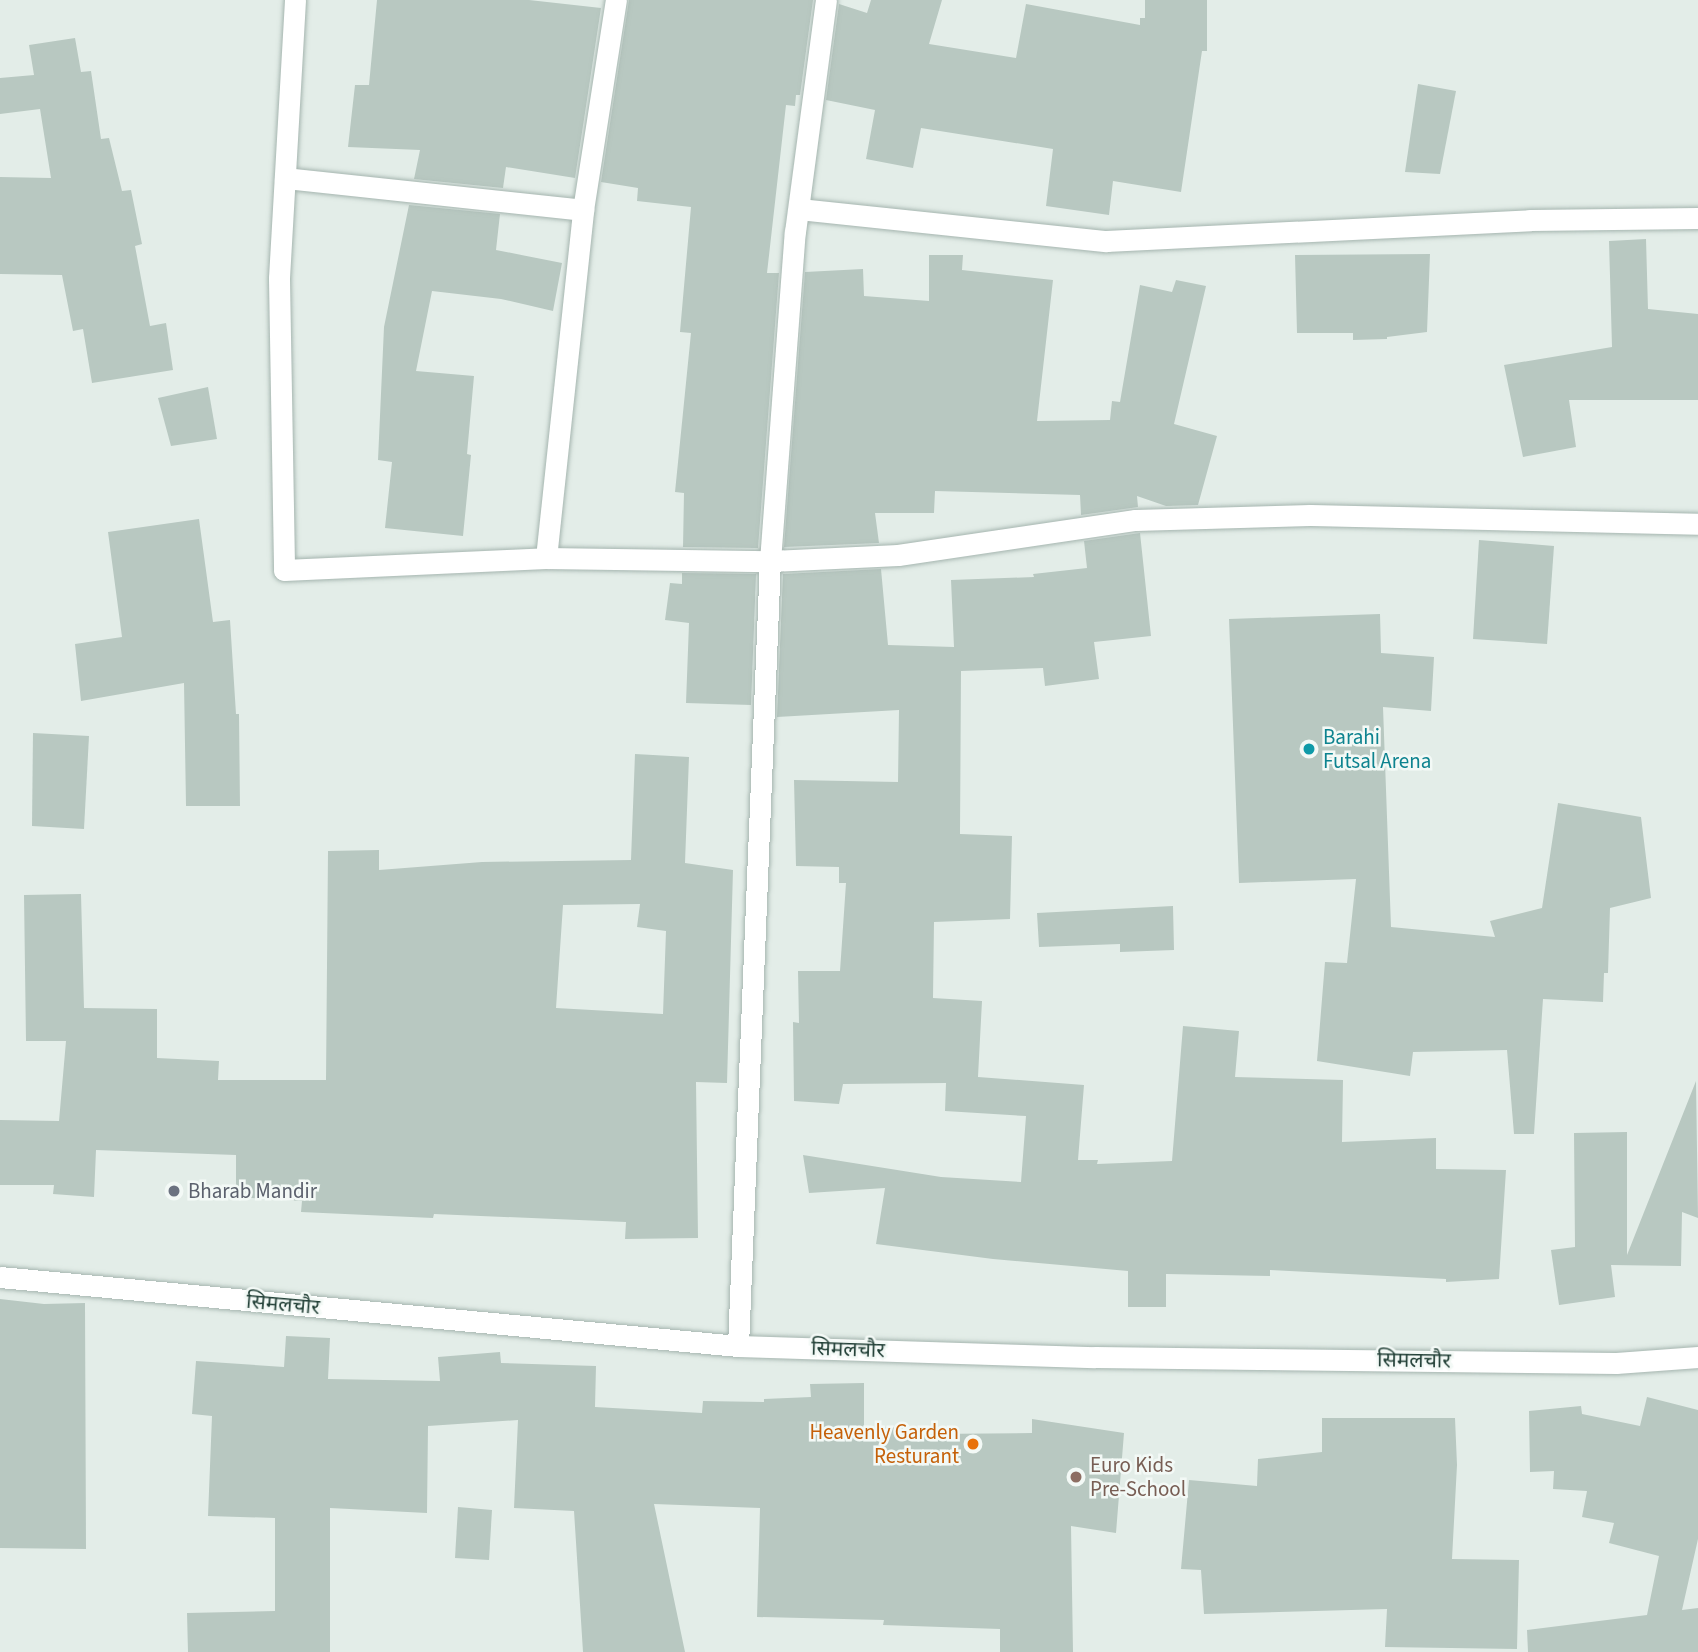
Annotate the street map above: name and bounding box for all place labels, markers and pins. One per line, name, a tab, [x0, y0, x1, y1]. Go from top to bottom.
place label: Barahi Futsal Arena	[1323, 724, 1431, 774]
marker: Barahi Futsal Arena	[1301, 741, 1317, 757]
place label: Bharab Mandir	[188, 1178, 317, 1204]
marker: Bharab Mandir	[166, 1183, 182, 1199]
place label: Heavenly Garden Resturant	[809, 1419, 959, 1469]
marker: Heavenly Garden Resturant	[965, 1436, 981, 1452]
place label: Euro Kids Pre-School	[1090, 1452, 1186, 1502]
marker: Euro Kids Pre-School	[1068, 1469, 1084, 1485]

